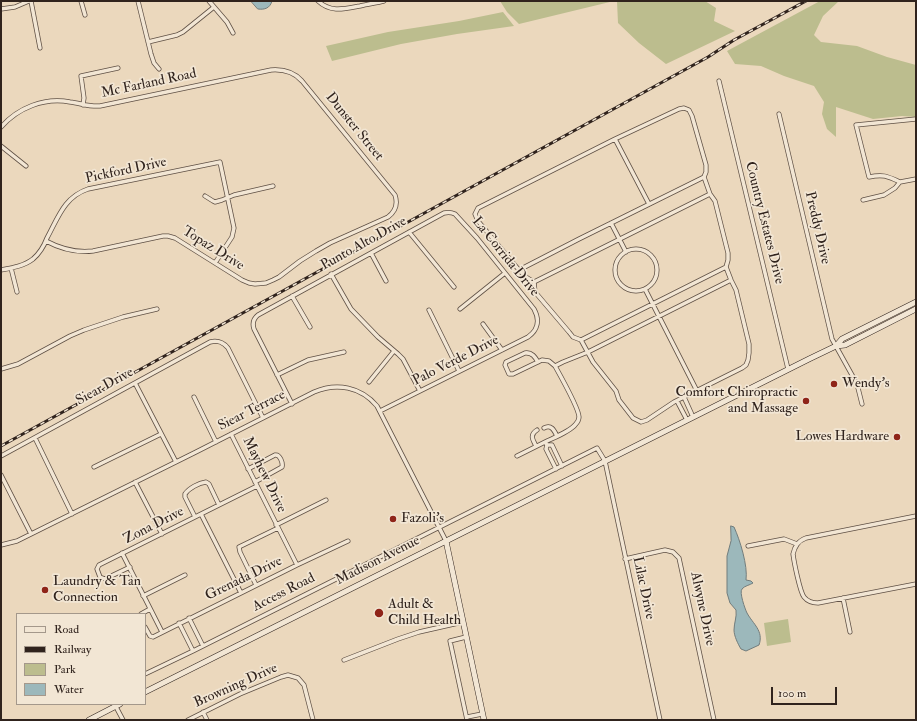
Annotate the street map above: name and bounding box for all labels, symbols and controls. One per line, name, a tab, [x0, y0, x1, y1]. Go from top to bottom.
street label: Mc Farland Road	[100, 66, 198, 102]
street label: Dunster Street	[321, 89, 387, 165]
street label: Pickford Drive	[84, 154, 168, 188]
street label: Country Estates Drive	[741, 160, 787, 286]
street label: Preddy Drive	[800, 190, 834, 266]
street label: Punto Alto Drive	[318, 214, 410, 274]
street label: La Corrida Drive	[468, 214, 542, 300]
street label: Topaz Drive	[179, 223, 247, 275]
street label: Palo Verde Drive	[410, 332, 502, 390]
street label: Siear Drive	[73, 364, 137, 410]
place label: Wendy's	[842, 376, 890, 392]
marker: Wendy's	[829, 379, 839, 389]
place label: Comfort Chiropractic and Massage	[676, 385, 798, 418]
street label: Siear Terrace	[216, 387, 288, 435]
marker: Comfort Chiropractic and Massage	[801, 396, 811, 406]
place label: Lowes Hardware	[795, 429, 889, 445]
marker: Lowes Hardware	[892, 432, 902, 442]
street label: Mayhew Drive	[238, 434, 290, 516]
street label: Zona Drive	[121, 504, 187, 548]
place label: Fazoli's	[401, 511, 444, 527]
marker: Fazoli's	[388, 514, 398, 524]
street label: Madison Avenue	[333, 533, 423, 589]
street label: Grenada Drive	[203, 553, 285, 605]
street label: Lilac Drive	[628, 555, 658, 621]
street label: Access Road	[250, 570, 318, 616]
street label: Alwyne Drive	[686, 570, 718, 648]
place label: Laundry & Tan Connection	[53, 574, 141, 606]
marker: Laundry & Tan Connection	[40, 585, 50, 595]
place label: Adult & Child Health	[388, 597, 461, 630]
marker: Adult & Child Health	[373, 607, 385, 619]
legend	[16, 613, 146, 705]
text: Road	[54, 622, 79, 637]
text: Railway	[54, 642, 91, 657]
street label: Browning Drive	[192, 660, 280, 712]
text: Park	[54, 662, 76, 677]
scale bar	[773, 679, 839, 705]
text: Water	[54, 682, 83, 697]
text: 100 m	[778, 686, 806, 701]

